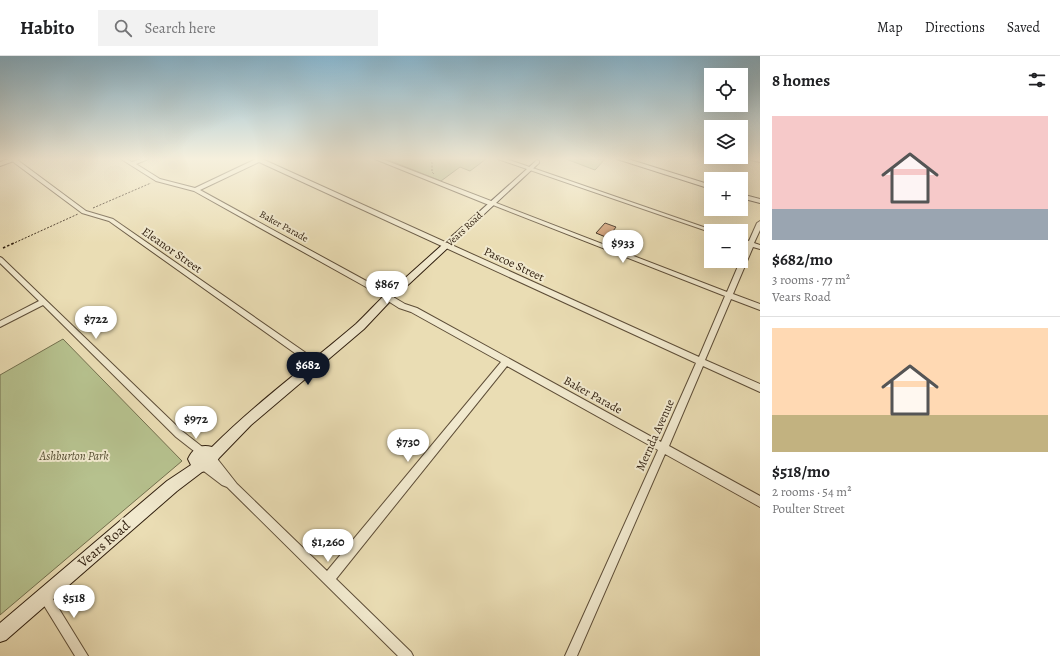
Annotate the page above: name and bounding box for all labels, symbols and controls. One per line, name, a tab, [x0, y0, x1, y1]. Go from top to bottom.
search box	[98, 10, 378, 46]
text: Habito	[20, 15, 74, 41]
icon: search	[112, 17, 134, 39]
text: Search here	[144, 18, 216, 38]
text: Map	[877, 18, 903, 37]
text: Directions	[925, 18, 985, 37]
text: Saved	[1007, 18, 1040, 37]
map controls	[704, 68, 748, 268]
button: locate	[704, 68, 748, 112]
text: 8 homes	[772, 69, 830, 92]
icon: filters	[1026, 69, 1048, 91]
button: layers	[704, 120, 748, 164]
icon: home	[874, 142, 946, 214]
button: +	[704, 172, 748, 216]
street label: Baker Parade	[257, 207, 311, 245]
street label: Vears Road	[442, 208, 485, 250]
street label: Eleanor Street	[139, 223, 205, 277]
button: −	[704, 224, 748, 268]
pin: $933	[599, 230, 647, 264]
text: $933	[611, 234, 635, 251]
street label: Pascoe Street	[481, 243, 547, 285]
text: $682/mo	[772, 248, 833, 271]
pin: $867	[363, 271, 411, 305]
text: 3 rooms · 77 m²	[772, 271, 850, 288]
text: $867	[375, 275, 399, 292]
text: Vears Road	[772, 288, 831, 305]
pin: $722	[72, 306, 120, 340]
text: $722	[84, 310, 108, 327]
pin: $682	[284, 352, 332, 386]
icon: home	[874, 354, 946, 426]
text: $682	[296, 356, 320, 373]
street label: Baker Parade	[561, 372, 625, 418]
street label: Mernda Avenue	[632, 397, 678, 473]
pin: $972	[172, 406, 220, 440]
text: $972	[184, 410, 208, 427]
pin: $730	[384, 429, 432, 463]
text: $730	[396, 433, 420, 450]
park label: Ashburton Park	[38, 448, 109, 464]
text: $518/mo	[772, 460, 830, 483]
text: 2 rooms · 54 m²	[772, 483, 851, 500]
text: Poulter Street	[772, 500, 845, 517]
street label: Vears Road	[73, 516, 134, 573]
pin: $1,260	[295, 529, 361, 563]
text: $1,260	[311, 533, 345, 550]
pin: $518	[50, 585, 98, 619]
text: $518	[63, 589, 85, 606]

